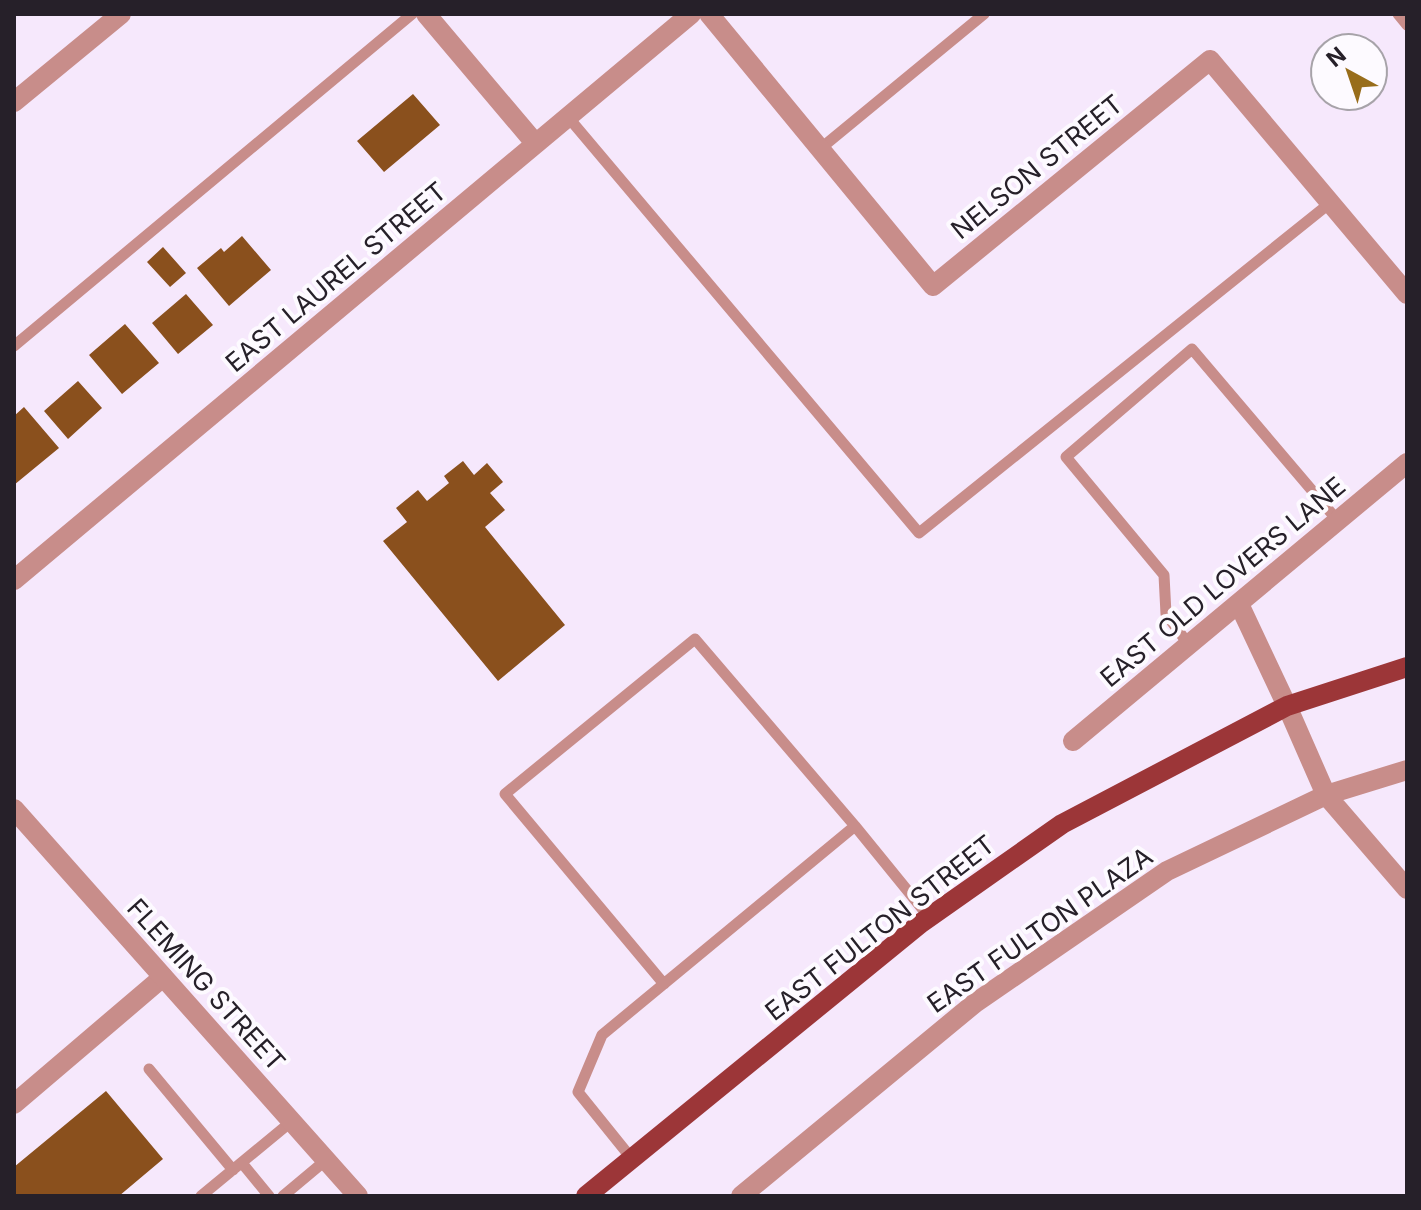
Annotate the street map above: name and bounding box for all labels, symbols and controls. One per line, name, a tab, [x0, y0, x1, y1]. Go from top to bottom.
north arrow	[1309, 32, 1389, 112]
text: N	[1321, 41, 1351, 72]
street label: NELSON STREET	[945, 88, 1129, 245]
street label: EAST LAUREL STREET	[219, 175, 452, 378]
street label: EAST OLD LOVERS LANE	[1094, 470, 1351, 693]
street label: EAST FULTON STREET	[759, 828, 1000, 1027]
street label: EAST FULTON PLAZA	[921, 840, 1158, 1019]
street label: FLEMING STREET	[121, 892, 292, 1077]

